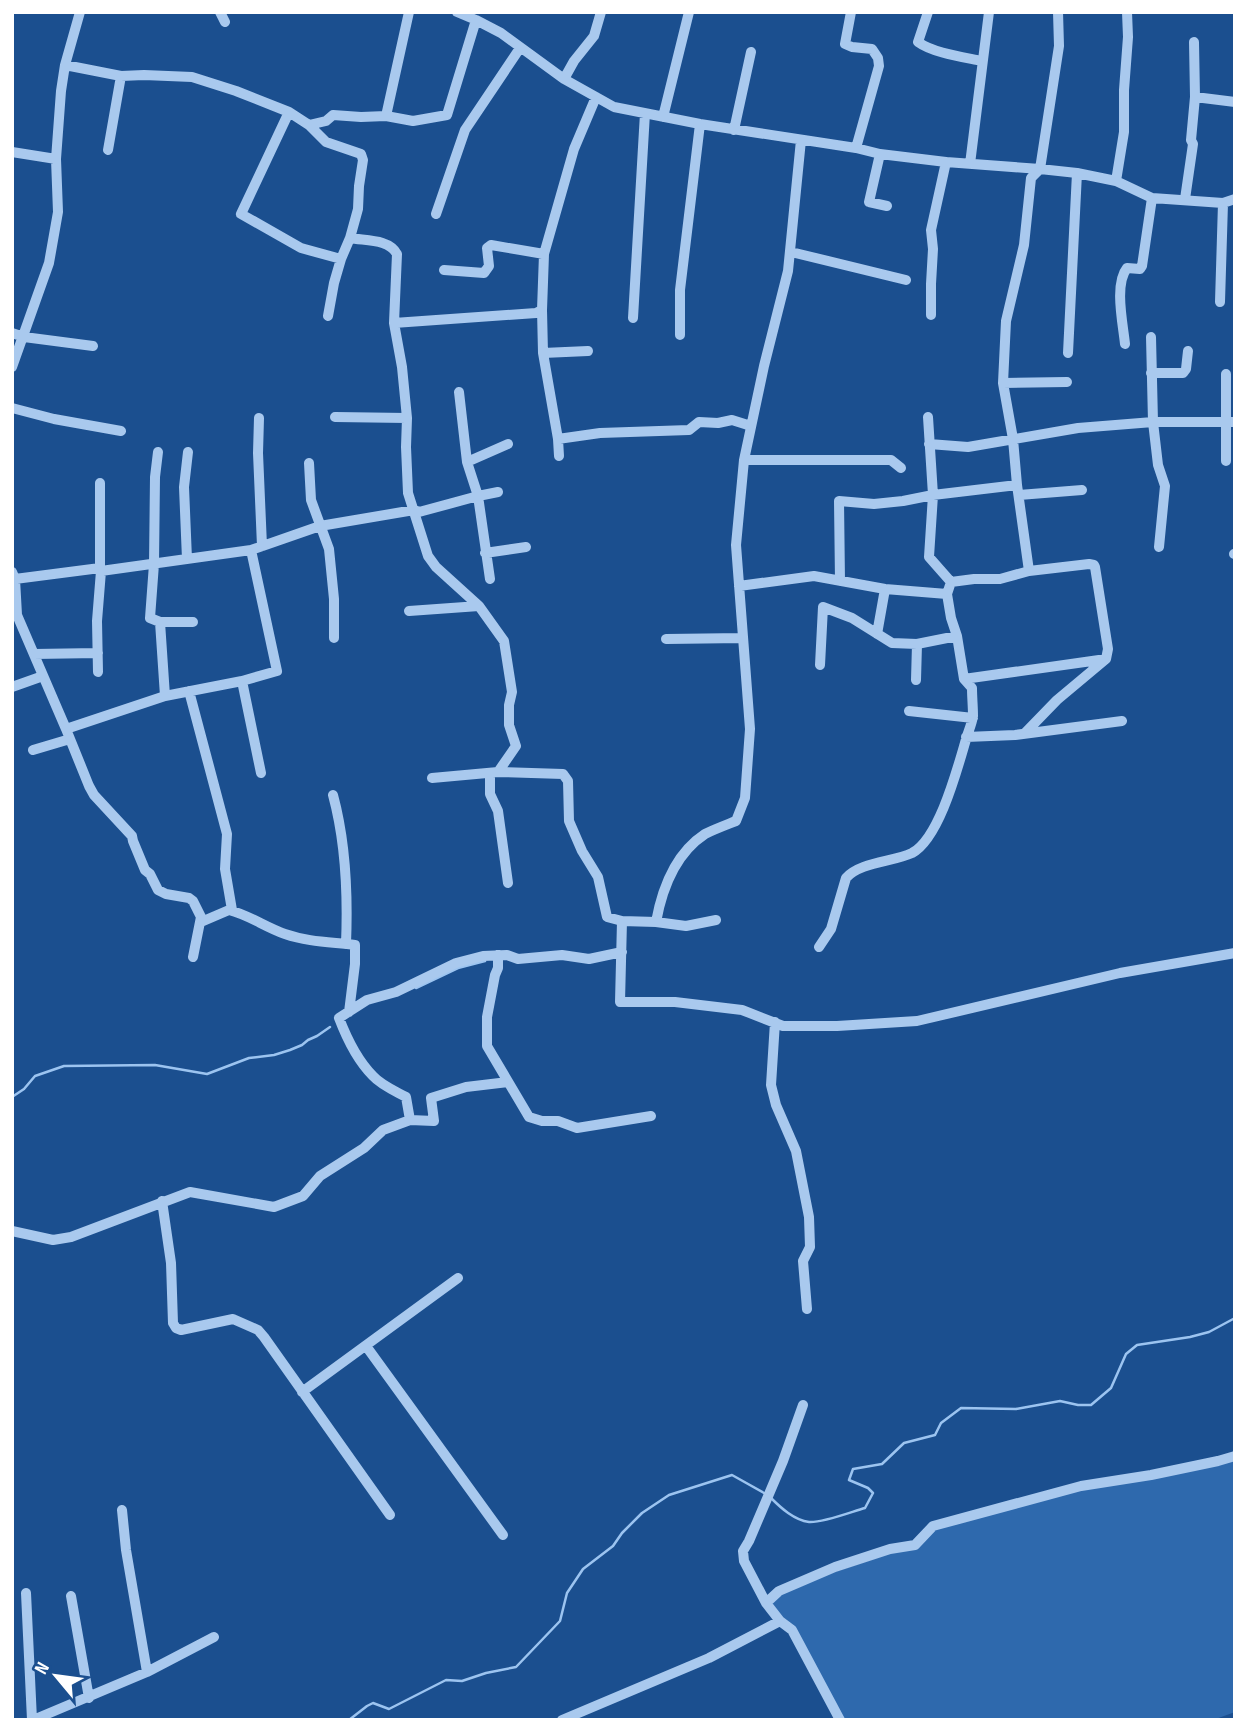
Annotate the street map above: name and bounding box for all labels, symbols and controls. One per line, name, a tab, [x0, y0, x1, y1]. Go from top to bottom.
north arrow	[21, 1641, 91, 1711]
text: N	[30, 1658, 55, 1679]

